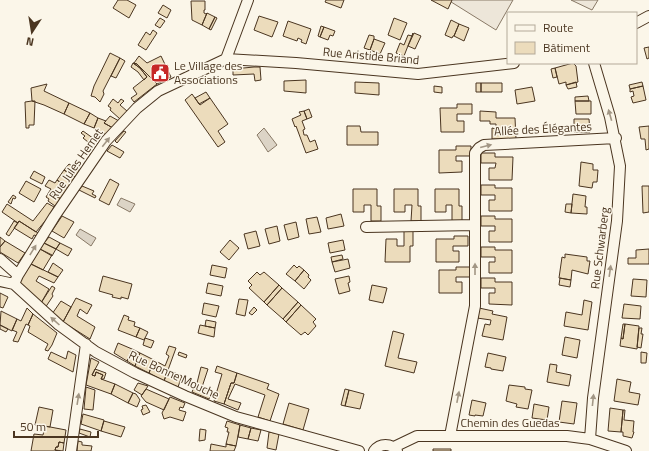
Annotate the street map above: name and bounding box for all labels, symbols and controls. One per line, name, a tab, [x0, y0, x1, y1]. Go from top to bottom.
north arrow	[12, 12, 52, 52]
legend	[507, 12, 637, 64]
text: Route	[543, 18, 573, 37]
text: N	[25, 33, 35, 50]
text: Bâtiment	[543, 38, 591, 57]
street label: Rue Aristide Briand	[322, 42, 420, 69]
place label: Le Village des Associations	[174, 56, 243, 89]
public building icon: Le Village des Associations	[149, 62, 171, 84]
one-way arrow	[607, 109, 613, 121]
street label: Allée des Élégantes	[494, 116, 593, 141]
street label: Rue Jules Hemet	[44, 123, 108, 203]
one-way arrow	[101, 137, 110, 148]
one-way arrow	[480, 142, 493, 148]
street label: Rue Schwarberg	[585, 206, 614, 290]
one-way arrow	[30, 244, 37, 256]
one-way arrow	[472, 262, 478, 275]
one-way arrow	[607, 265, 613, 277]
one-way arrow	[49, 316, 60, 325]
street label: Rue Bonne Mouche	[126, 345, 223, 404]
one-way arrow	[455, 391, 461, 403]
one-way arrow	[75, 393, 81, 405]
one-way arrow	[590, 394, 596, 406]
scale bar	[14, 413, 98, 439]
street label: Chemin des Guedas	[460, 413, 560, 432]
text: 50 m	[20, 417, 46, 436]

